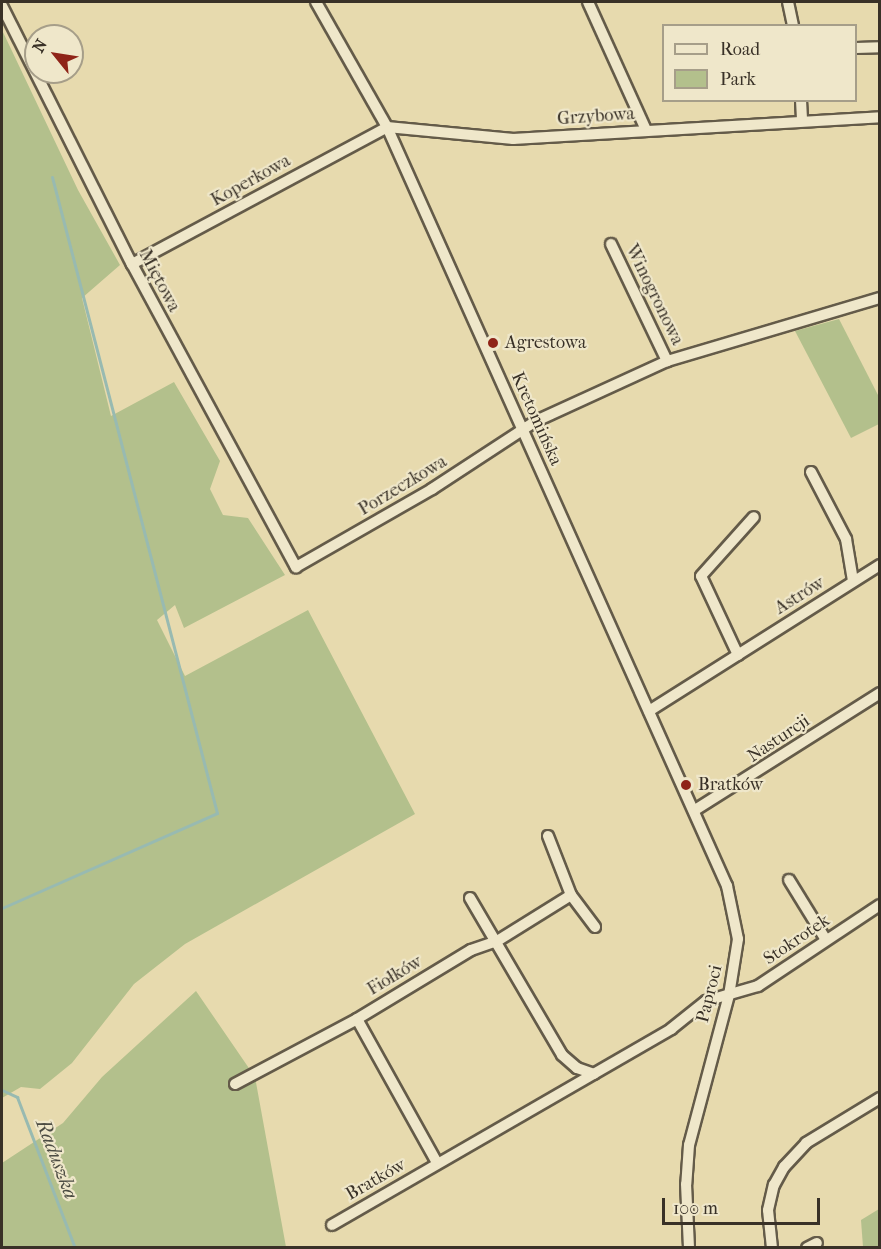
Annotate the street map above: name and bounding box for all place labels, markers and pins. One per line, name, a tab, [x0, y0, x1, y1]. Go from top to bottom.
place label: Agrestowa	[505, 332, 586, 354]
marker: Agrestowa	[486, 336, 500, 350]
place label: Bratków	[698, 774, 763, 796]
marker: Bratków	[679, 778, 693, 792]

